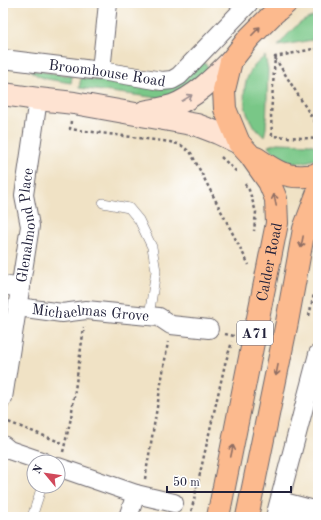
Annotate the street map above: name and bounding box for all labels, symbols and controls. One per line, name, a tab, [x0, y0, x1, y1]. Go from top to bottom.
one-way arrow	[251, 26, 261, 36]
street label: Broomhouse Road	[48, 59, 167, 90]
one-way arrow	[182, 93, 193, 102]
street label: Glenalmond Place	[15, 167, 39, 284]
one-way arrow	[271, 194, 279, 207]
street label: Calder Road	[255, 221, 286, 303]
one-way arrow	[297, 235, 305, 248]
street label: Michaelmas Grove	[31, 303, 150, 325]
road number: A71	[237, 321, 273, 345]
one-way arrow	[273, 363, 281, 376]
one-way arrow	[228, 445, 236, 458]
north arrow	[26, 454, 66, 494]
text: N	[32, 463, 46, 476]
scale bar	[167, 468, 291, 494]
text: 50 m	[173, 476, 200, 489]

